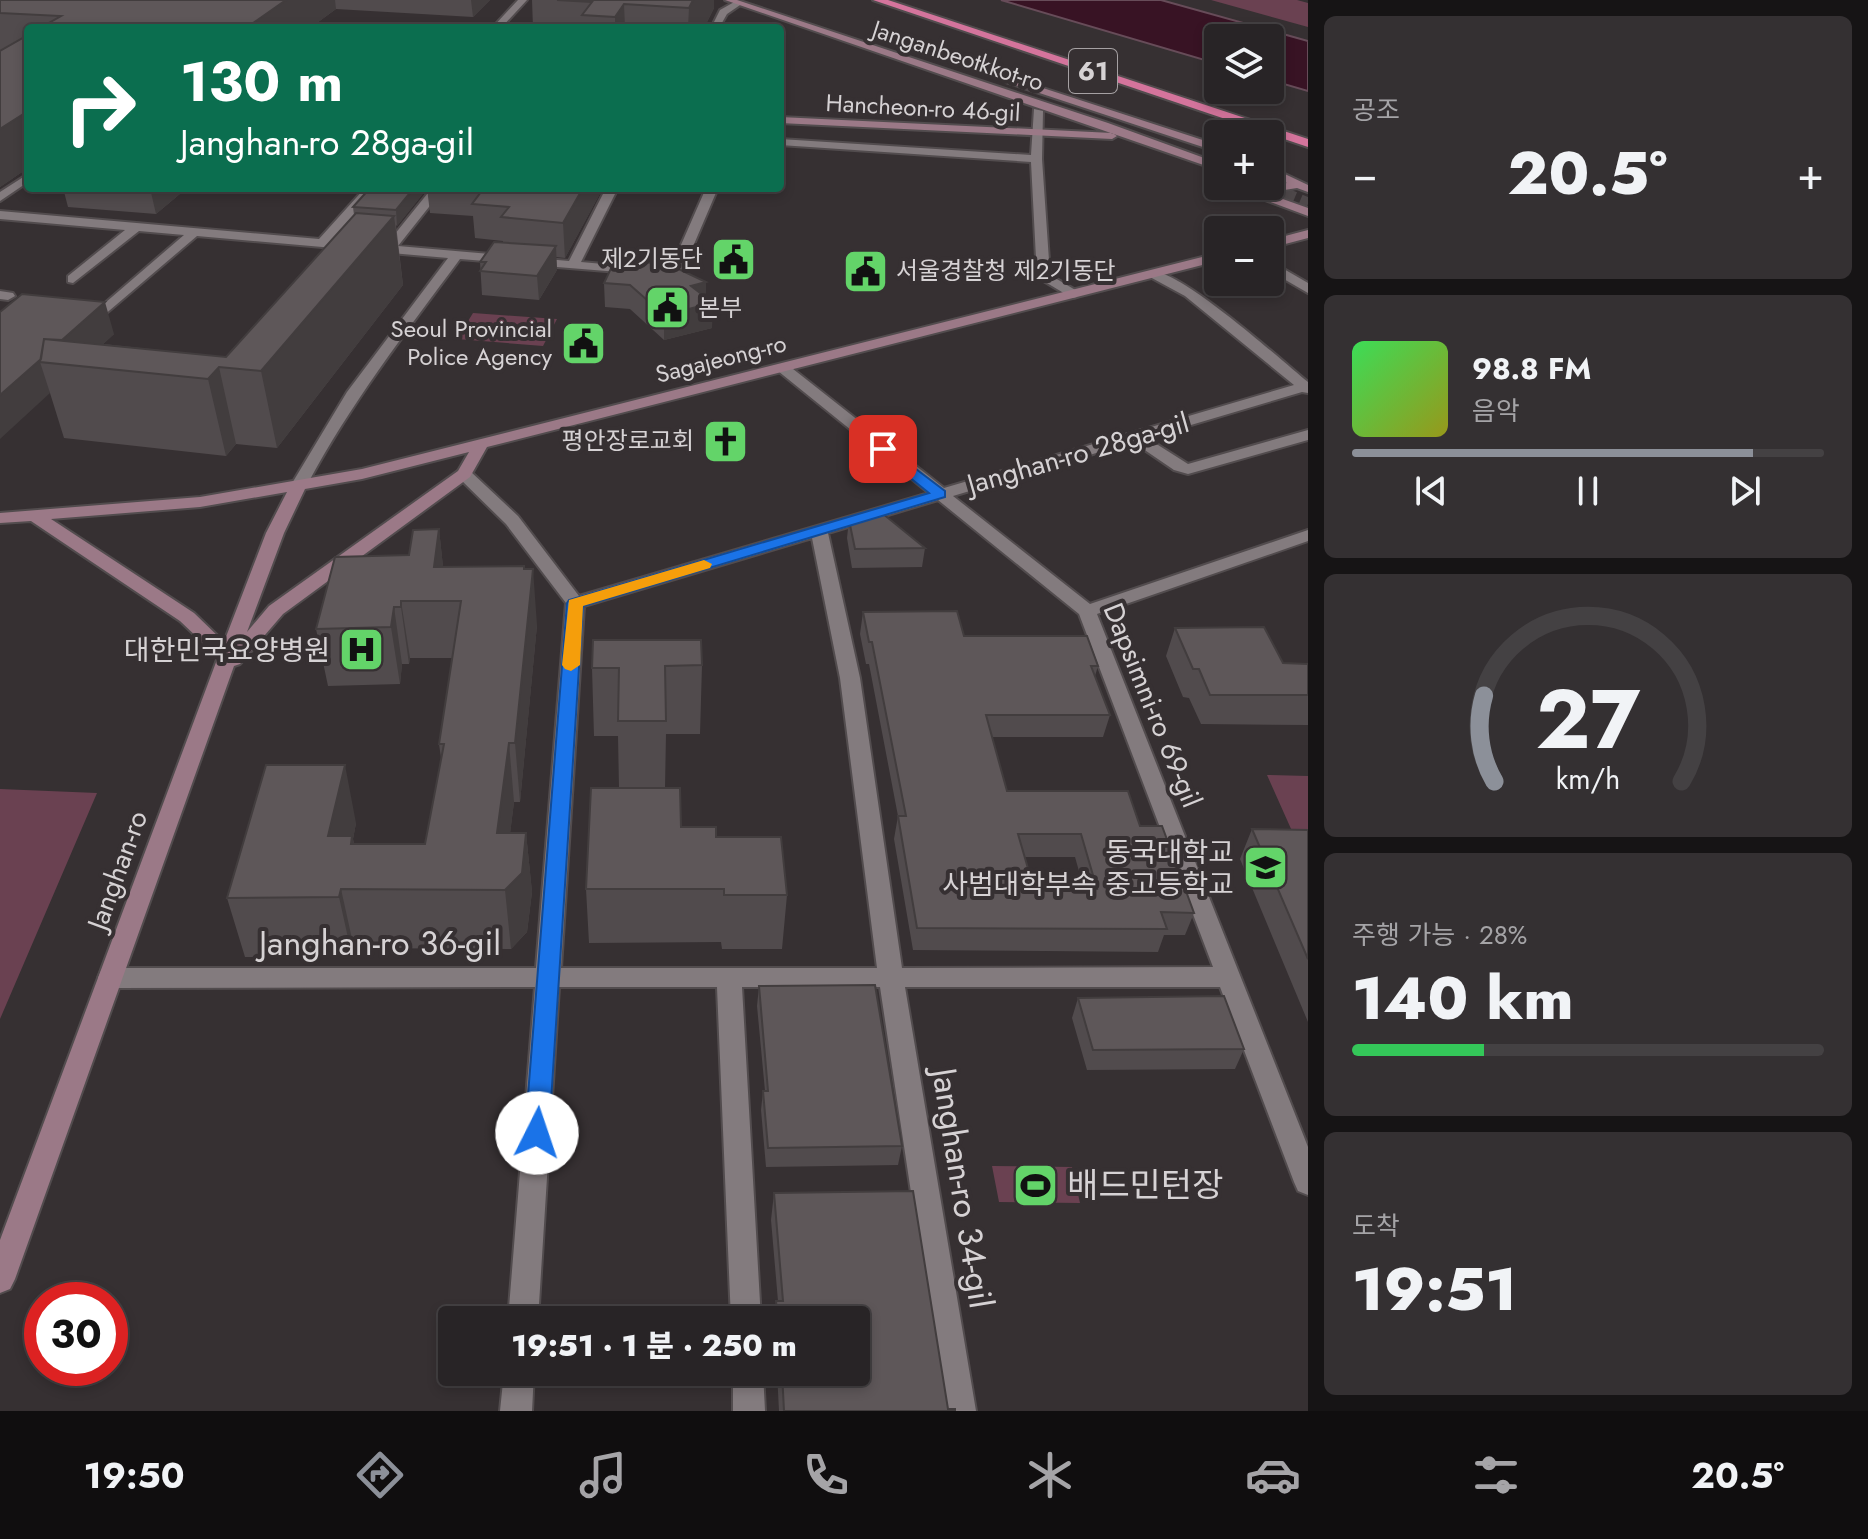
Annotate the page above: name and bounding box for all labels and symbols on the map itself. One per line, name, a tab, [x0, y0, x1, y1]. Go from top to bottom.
street label: Janganbeotkkot-ro	[865, 10, 1048, 100]
road number: 61	[1069, 49, 1117, 93]
street label: Hancheon-ro 46-gil	[825, 85, 1021, 130]
public building icon: 제2기동단	[710, 235, 758, 283]
place label: 제2기동단	[601, 241, 703, 276]
public building icon: 서울경찰청 제2기동단	[841, 247, 889, 295]
place label: 서울경찰청 제2기동단	[896, 253, 1116, 288]
public building icon: 본부	[643, 284, 691, 332]
place label: 본부	[698, 290, 742, 325]
place label: Seoul Provincial Police Agency	[391, 311, 552, 374]
public building icon: Seoul Provincial Police Agency	[559, 319, 607, 367]
street label: Sagajeong-ro	[652, 325, 790, 392]
street label: Janghan-ro 28ga-gil	[959, 402, 1194, 506]
pin	[849, 415, 917, 483]
church icon: 평안장로교회	[701, 417, 749, 465]
place label: 평안장로교회	[562, 423, 694, 458]
street label: Dapsimni-ro 69-gil	[1093, 597, 1212, 814]
hospital icon: 대한민국요양병원	[337, 626, 385, 674]
place label: 대한민국요양병원	[124, 630, 330, 671]
street label: Janghan-ro	[76, 805, 158, 939]
place label: 동국대학교 사범대학부속 중고등학교	[942, 832, 1234, 905]
school or university icon: 동국대학교 사범대학부속 중고등학교	[1241, 844, 1289, 892]
street label: Janghan-ro 36-gil	[255, 919, 501, 968]
street label: Janghan-ro 34-gil	[919, 1061, 1006, 1312]
position arrow	[495, 1091, 579, 1175]
sports icon: 배드민턴장	[1012, 1161, 1060, 1209]
place label: 배드민턴장	[1067, 1161, 1223, 1210]
speed limit sign: 30	[24, 1282, 128, 1386]

